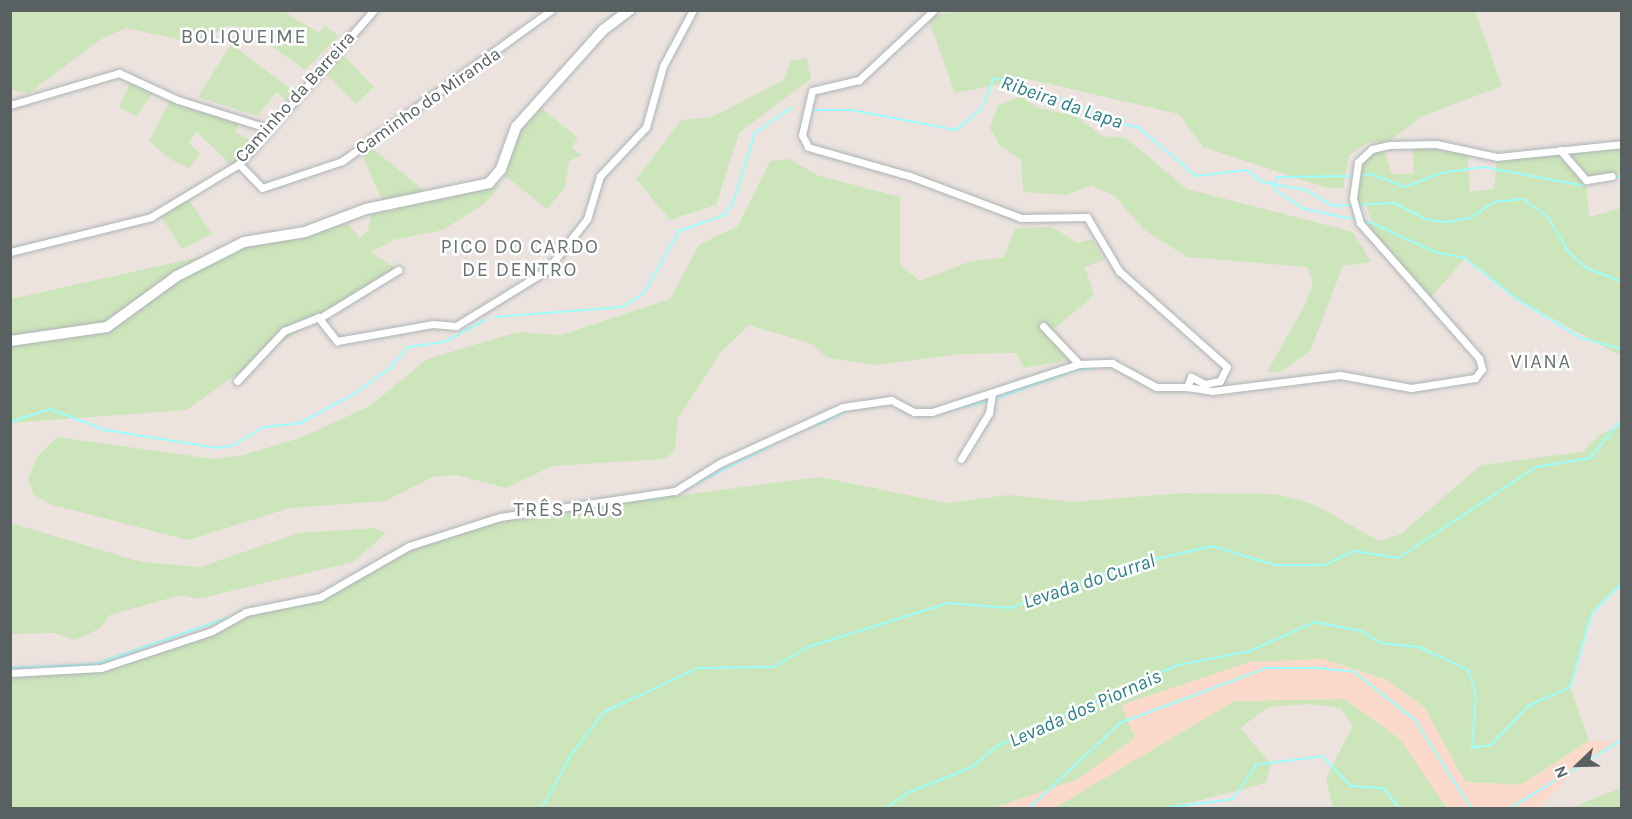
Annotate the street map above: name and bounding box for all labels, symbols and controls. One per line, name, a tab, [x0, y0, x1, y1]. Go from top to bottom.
district label: BOLIQUEIME	[181, 24, 307, 48]
street label: Caminho da Barreira	[230, 27, 360, 167]
street label: Caminho do Miranda	[351, 43, 505, 159]
water label: Ribeira da Lapa	[998, 70, 1126, 134]
district label: PICO DO CARDO DE DENTRO	[440, 234, 600, 281]
district label: VIANA	[1510, 349, 1572, 373]
district label: TRÊS PAUS	[514, 497, 624, 521]
water label: Levada do Curral	[1020, 548, 1158, 614]
water label: Levada dos Piornais	[1005, 664, 1165, 752]
north arrow	[1548, 735, 1608, 795]
text: N	[1550, 763, 1572, 781]

